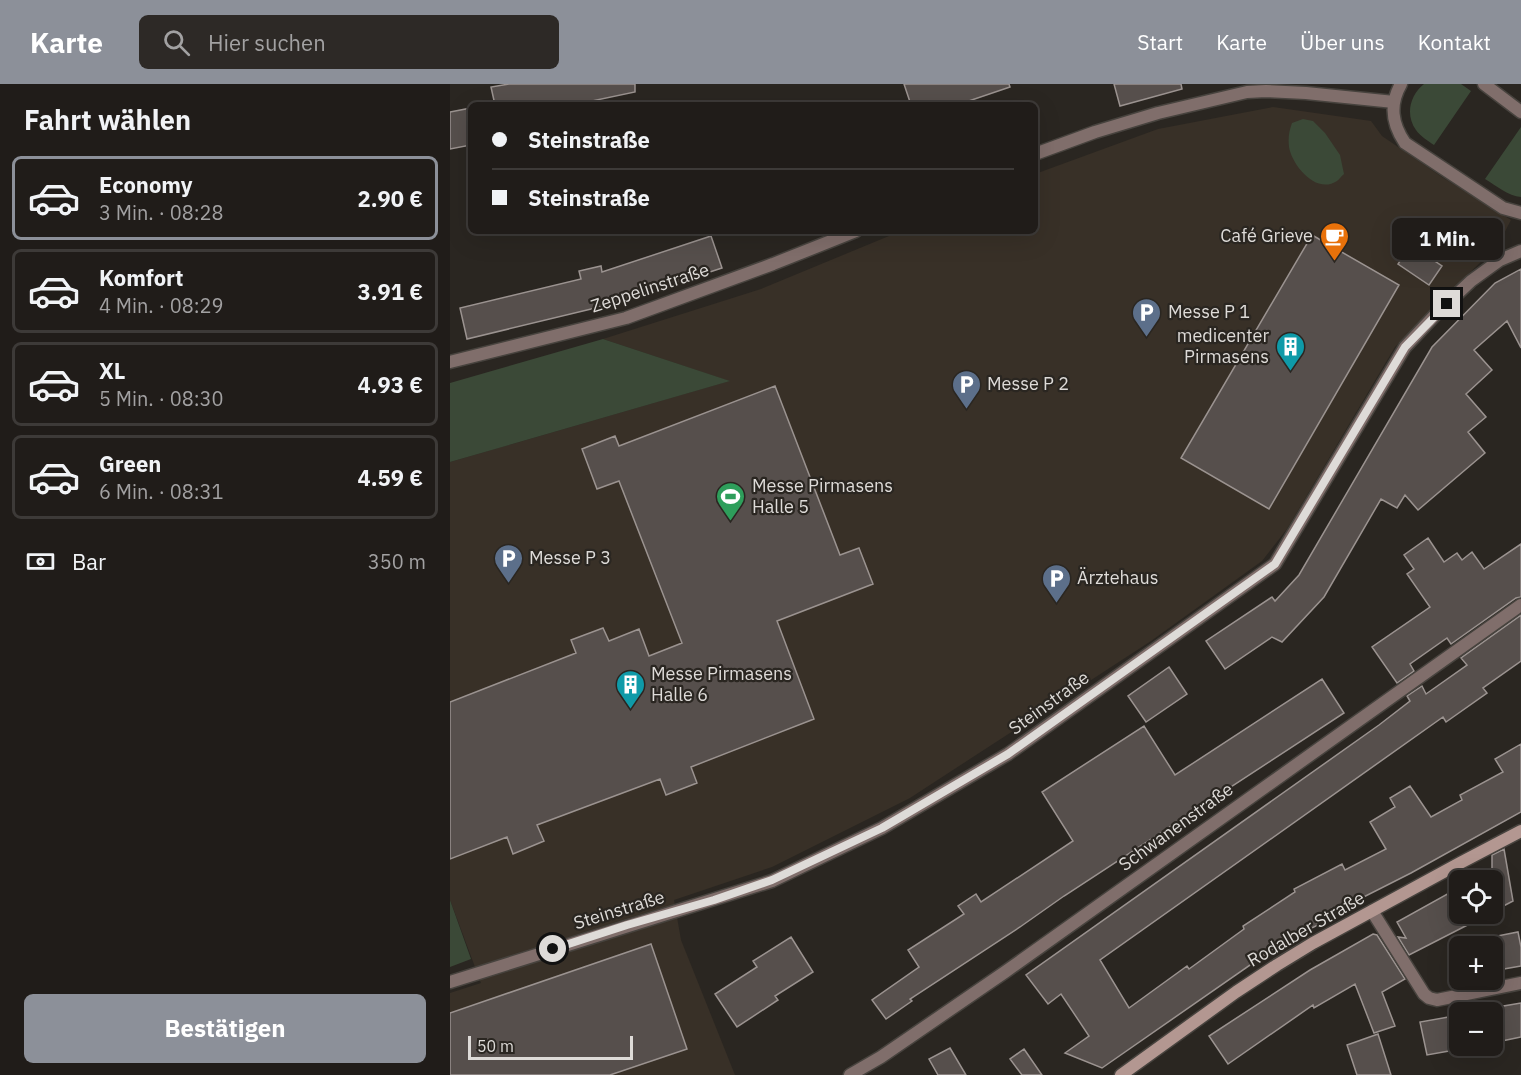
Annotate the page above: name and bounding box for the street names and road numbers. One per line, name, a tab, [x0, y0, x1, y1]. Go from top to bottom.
street label: Zeppelinstraße	[588, 258, 712, 317]
street label: Steinstraße	[1004, 666, 1094, 739]
street label: Schwanenstraße	[1114, 777, 1237, 876]
street label: Steinstraße	[571, 885, 667, 934]
street label: Rodalber Straße	[1243, 886, 1369, 971]

